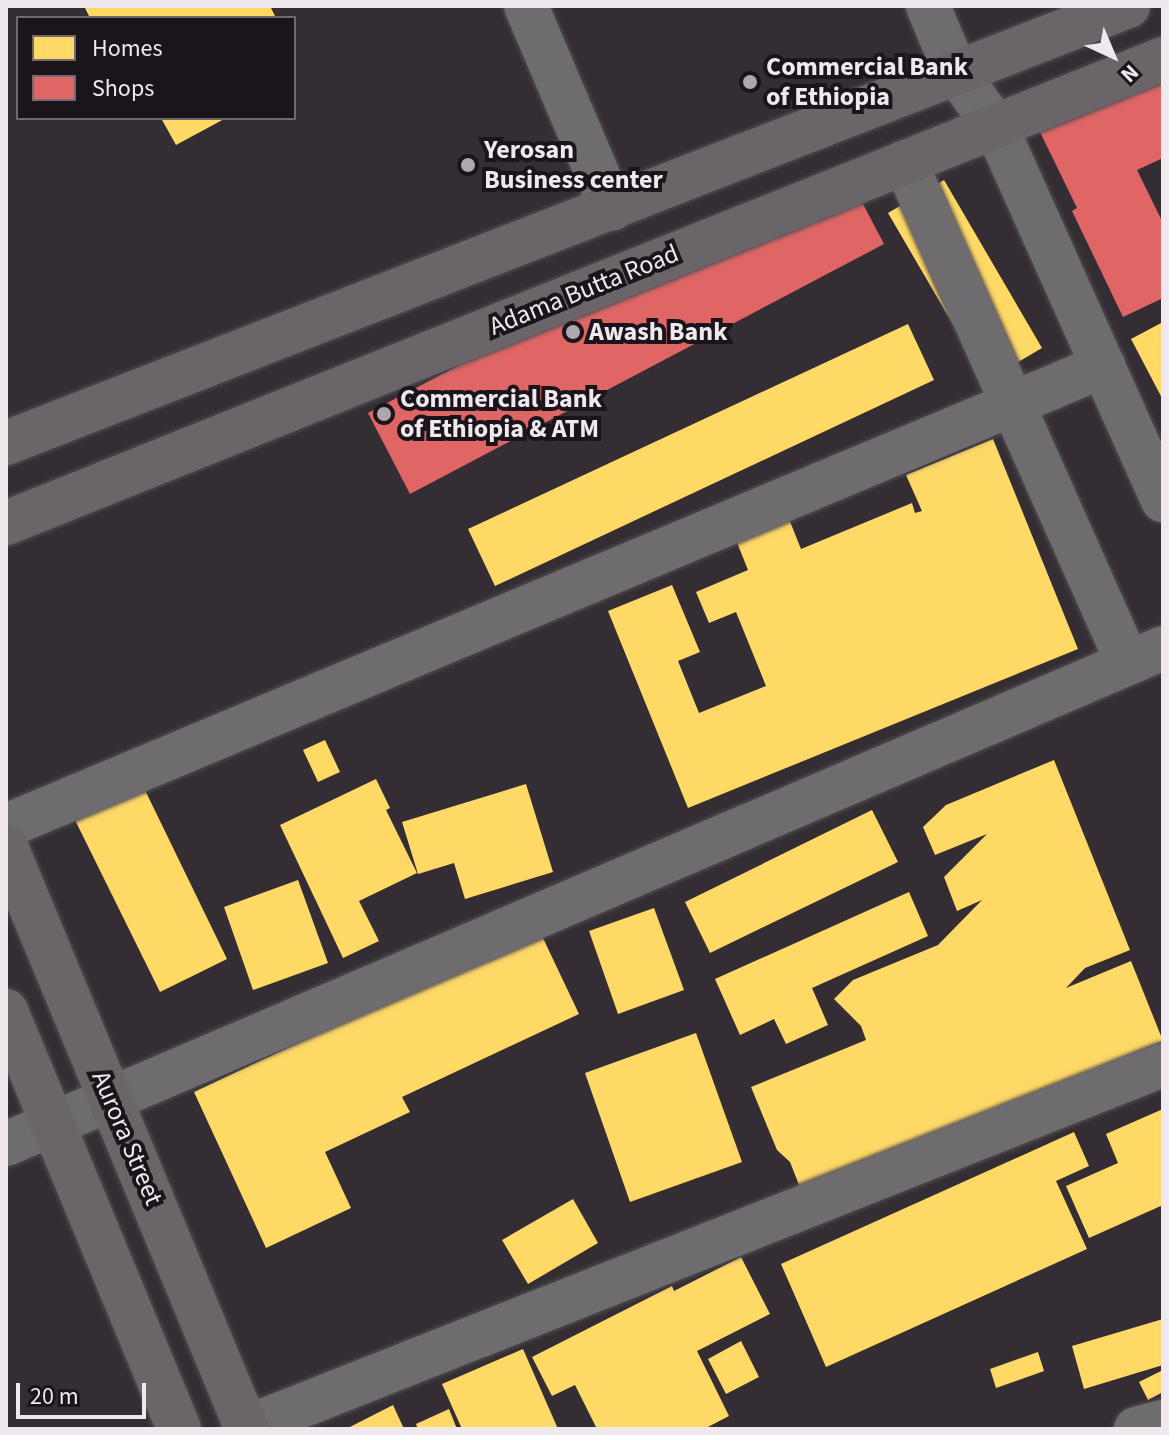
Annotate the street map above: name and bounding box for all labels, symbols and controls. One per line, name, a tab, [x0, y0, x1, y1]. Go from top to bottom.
legend	[16, 16, 296, 120]
north arrow	[1073, 16, 1153, 96]
text: Homes	[92, 31, 163, 66]
place label: Commercial Bank of Ethiopia	[766, 51, 968, 112]
text: N	[1113, 57, 1146, 90]
text: Shops	[92, 71, 154, 106]
marker: Commercial Bank of Ethiopia	[741, 73, 759, 91]
place label: Yerosan Business center	[484, 134, 663, 196]
marker: Yerosan Business center	[459, 156, 477, 174]
street label: Adama Butta Road	[485, 238, 683, 342]
place label: Awash Bank	[589, 316, 727, 348]
marker: Awash Bank	[564, 323, 582, 341]
place label: Commercial Bank of Ethiopia & ATM	[400, 383, 602, 444]
marker: Commercial Bank of Ethiopia & ATM	[375, 405, 393, 423]
street label: Aurora Street	[85, 1066, 169, 1210]
scale bar	[20, 1367, 150, 1417]
text: 20 m	[30, 1379, 79, 1414]

